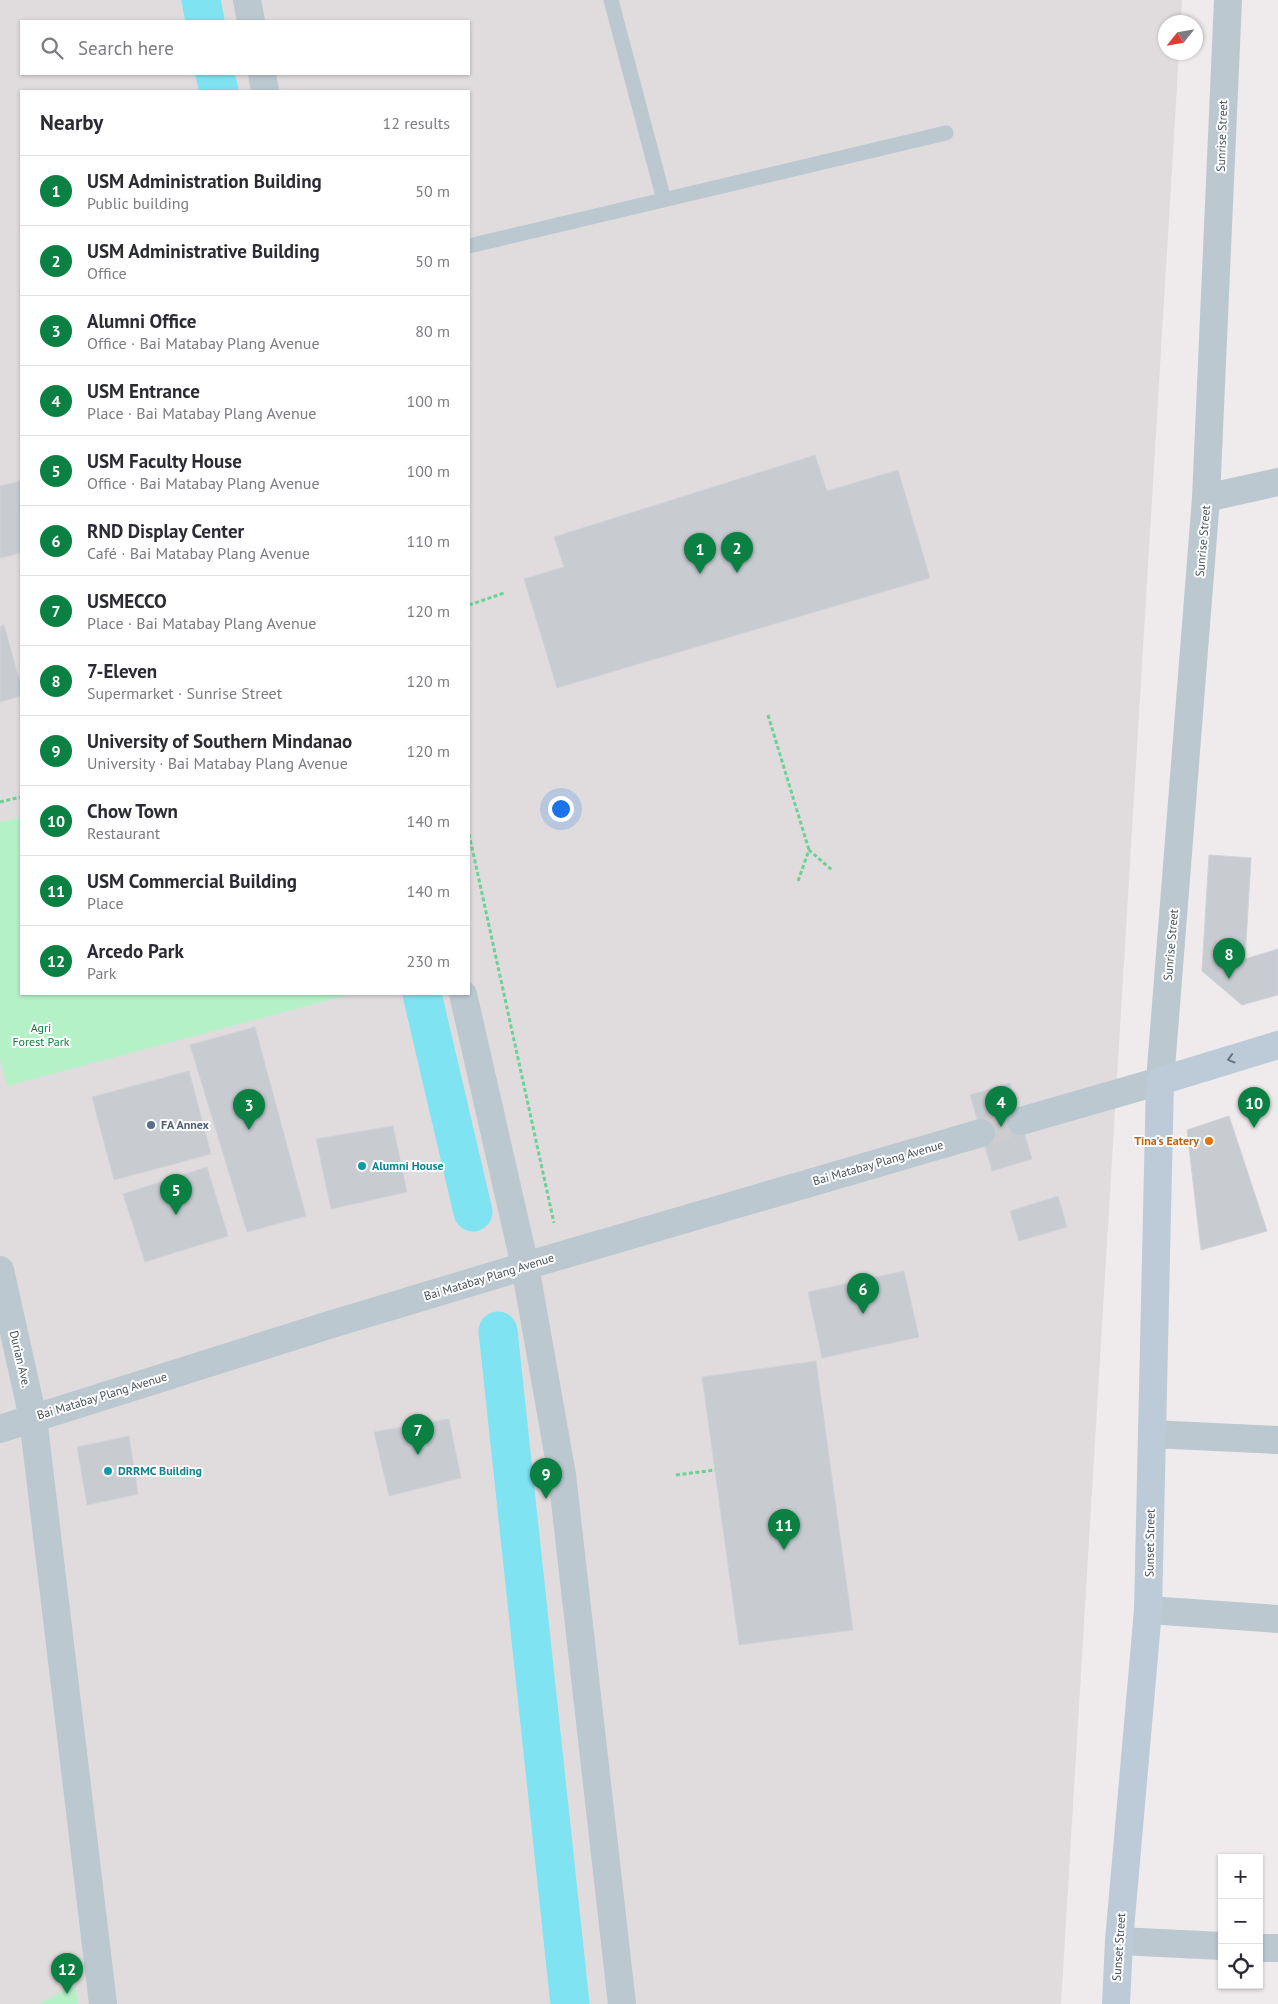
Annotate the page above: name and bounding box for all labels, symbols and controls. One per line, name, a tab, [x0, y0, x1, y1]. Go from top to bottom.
north arrow	[1158, 15, 1203, 60]
search box	[20, 20, 470, 75]
icon: search	[38, 34, 66, 62]
text: Search here	[78, 36, 174, 60]
street label: Sunrise Street	[1213, 100, 1230, 172]
text: Nearby	[40, 109, 103, 136]
text: 12 results	[383, 113, 450, 133]
text: USM Administration Building	[87, 169, 322, 193]
text: 1	[51, 181, 61, 201]
text: 50 m	[415, 181, 450, 201]
text: Public building	[87, 193, 189, 213]
text: USM Administrative Building	[87, 239, 320, 263]
text: 2	[51, 251, 61, 271]
text: 50 m	[415, 251, 450, 271]
text: Office	[87, 263, 127, 283]
text: Alumni Office	[87, 309, 197, 333]
text: 3	[51, 321, 61, 341]
text: 80 m	[415, 321, 450, 341]
text: Office · Bai Matabay Plang Avenue	[87, 333, 320, 353]
text: USM Entrance	[87, 379, 200, 403]
text: 4	[51, 391, 61, 411]
text: 100 m	[407, 391, 450, 411]
text: Place · Bai Matabay Plang Avenue	[87, 403, 317, 423]
text: USM Faculty House	[87, 449, 242, 473]
text: 5	[51, 461, 61, 481]
text: 100 m	[407, 461, 450, 481]
text: Office · Bai Matabay Plang Avenue	[87, 473, 320, 493]
street label: Sunrise Street	[1192, 505, 1213, 577]
text: RND Display Center	[87, 519, 244, 543]
text: 6	[51, 531, 61, 551]
text: 110 m	[407, 531, 450, 551]
pin: 2	[721, 532, 753, 573]
pin: 1	[684, 533, 716, 574]
text: Café · Bai Matabay Plang Avenue	[87, 543, 310, 563]
text: USMECCO	[87, 589, 167, 613]
text: 7	[51, 601, 61, 621]
text: 120 m	[407, 601, 450, 621]
text: Place · Bai Matabay Plang Avenue	[87, 613, 317, 633]
text: 7-Eleven	[87, 659, 157, 683]
text: 8	[51, 671, 61, 691]
text: 120 m	[407, 671, 450, 691]
text: Supermarket · Sunrise Street	[87, 683, 282, 703]
text: University of Southern Mindanao	[87, 729, 352, 753]
text: 9	[51, 741, 61, 761]
text: 120 m	[407, 741, 450, 761]
text: University · Bai Matabay Plang Avenue	[87, 753, 348, 773]
your location	[548, 796, 574, 822]
text: Chow Town	[87, 799, 178, 823]
text: 10	[47, 811, 65, 831]
text: 140 m	[407, 811, 450, 831]
text: Restaurant	[87, 823, 160, 843]
text: USM Commercial Building	[87, 869, 297, 893]
text: 11	[47, 881, 65, 901]
text: 140 m	[407, 881, 450, 901]
text: Place	[87, 893, 124, 913]
street label: Sunrise Street	[1160, 909, 1181, 981]
pin: 8	[1213, 938, 1245, 979]
text: Arcedo Park	[87, 939, 184, 963]
text: 12	[47, 951, 65, 971]
text: 230 m	[407, 951, 450, 971]
text: Park	[87, 963, 116, 983]
park label: Agri Forest Park	[12, 1020, 70, 1049]
one-way arrow	[1228, 1054, 1236, 1064]
pin: 4	[985, 1086, 1017, 1127]
pin: 10	[1238, 1087, 1270, 1128]
pin: 3	[233, 1089, 265, 1130]
place label: FA Annex	[161, 1117, 210, 1132]
marker: FA Annex	[145, 1119, 157, 1131]
place label: Tina's Eatery	[1134, 1133, 1199, 1148]
marker: Tina's Eatery	[1203, 1135, 1215, 1147]
street label: Bai Matabay Plang Avenue	[811, 1137, 945, 1188]
place label: Alumni House	[372, 1158, 444, 1173]
marker: Alumni House	[356, 1160, 368, 1172]
pin: 5	[160, 1174, 192, 1215]
street label: Bai Matabay Plang Avenue	[422, 1250, 556, 1303]
pin: 6	[847, 1273, 879, 1314]
street label: Durian Ave.	[7, 1329, 34, 1389]
street label: Bai Matabay Plang Avenue	[35, 1369, 169, 1422]
pin: 7	[402, 1414, 434, 1455]
pin: 9	[530, 1458, 562, 1499]
place label: DRRMC Building	[118, 1463, 202, 1478]
marker: DRRMC Building	[102, 1465, 114, 1477]
pin: 11	[768, 1509, 800, 1550]
street label: Sunset Street	[1141, 1509, 1158, 1577]
map controls	[1218, 1854, 1263, 1989]
button: +	[1218, 1854, 1263, 1899]
button: −	[1218, 1899, 1263, 1944]
street label: Sunset Street	[1109, 1912, 1128, 1982]
button: locate	[1218, 1944, 1263, 1989]
pin: 12	[51, 1953, 83, 1994]

